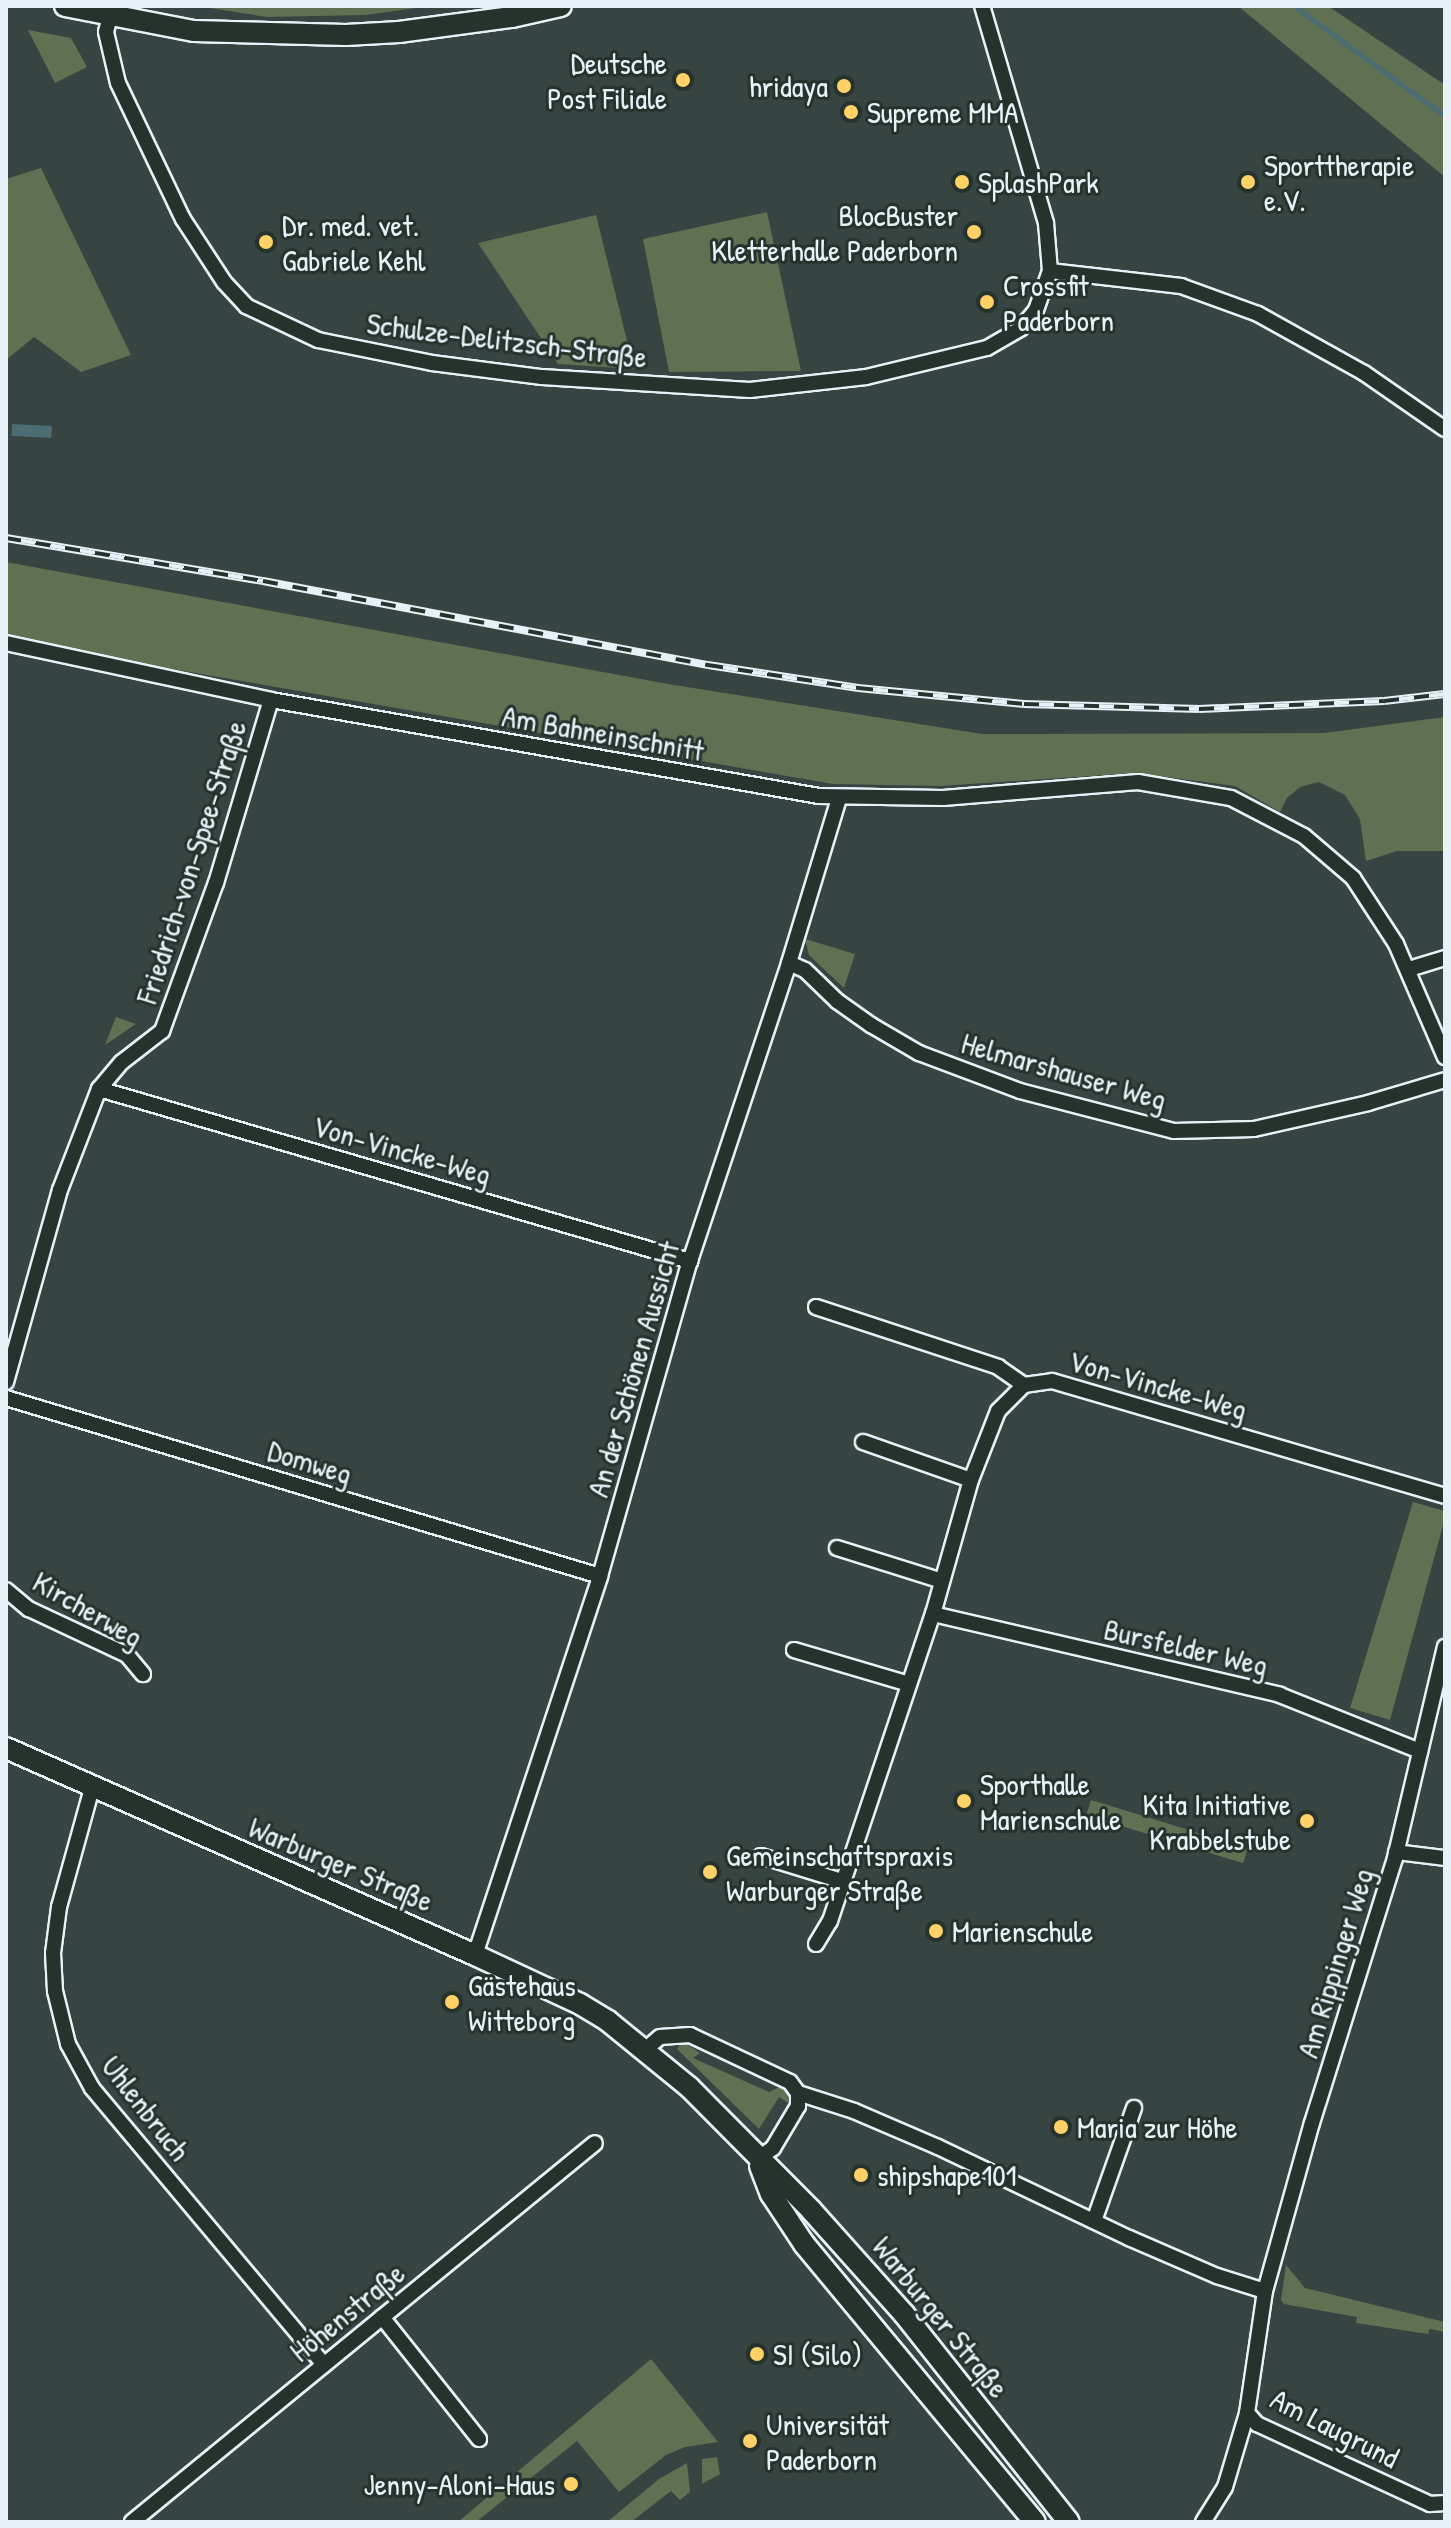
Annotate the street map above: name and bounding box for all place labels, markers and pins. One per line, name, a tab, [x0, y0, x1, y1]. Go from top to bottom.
place label: Deutsche Post Filiale	[547, 45, 667, 116]
place label: hridaya	[749, 68, 828, 104]
marker: Deutsche Post Filiale	[674, 71, 692, 89]
marker: hridaya	[835, 77, 853, 95]
place label: Supreme MMA	[867, 94, 1019, 130]
marker: Supreme MMA	[842, 103, 860, 121]
place label: Sporttherapie e.V.	[1264, 147, 1414, 218]
place label: SplashPark	[978, 164, 1099, 200]
marker: SplashPark	[953, 173, 971, 191]
marker: Sporttherapie e.V.	[1239, 173, 1257, 191]
place label: BlocBuster Kletterhalle Paderborn	[711, 197, 958, 268]
place label: Dr. med. vet. Gabriele Kehl	[282, 207, 426, 278]
marker: BlocBuster Kletterhalle Paderborn	[965, 223, 983, 241]
marker: Dr. med. vet. Gabriele Kehl	[257, 233, 275, 251]
place label: Crossfit Paderborn	[1003, 267, 1114, 338]
marker: Crossfit Paderborn	[978, 293, 996, 311]
place label: Sporthalle Marienschule	[980, 1766, 1121, 1836]
place label: Kita Initiative Krabbelstube	[1143, 1786, 1291, 1856]
marker: Sporthalle Marienschule	[955, 1792, 973, 1810]
marker: Kita Initiative Krabbelstube	[1298, 1812, 1316, 1830]
place label: Gemeinschaftspraxis Warburger Straße	[726, 1837, 953, 1908]
marker: Gemeinschaftspraxis Warburger Straße	[701, 1863, 719, 1881]
place label: Marienschule	[952, 1913, 1093, 1949]
marker: Marienschule	[927, 1922, 945, 1940]
place label: Gästehaus Witteborg	[468, 1967, 576, 2038]
marker: Gästehaus Witteborg	[443, 1993, 461, 2011]
place label: Maria zur Höhe	[1077, 2109, 1237, 2145]
marker: Maria zur Höhe	[1052, 2118, 1070, 2136]
place label: shipshape101	[877, 2157, 1017, 2193]
marker: shipshape101	[852, 2166, 870, 2184]
place label: SI (Silo)	[773, 2336, 862, 2372]
marker: SI (Silo)	[748, 2345, 766, 2363]
place label: Universität Paderborn	[766, 2406, 889, 2476]
marker: Universität Paderborn	[741, 2432, 759, 2450]
place label: Jenny-Aloni-Haus	[364, 2466, 555, 2502]
marker: Jenny-Aloni-Haus	[562, 2475, 580, 2493]

